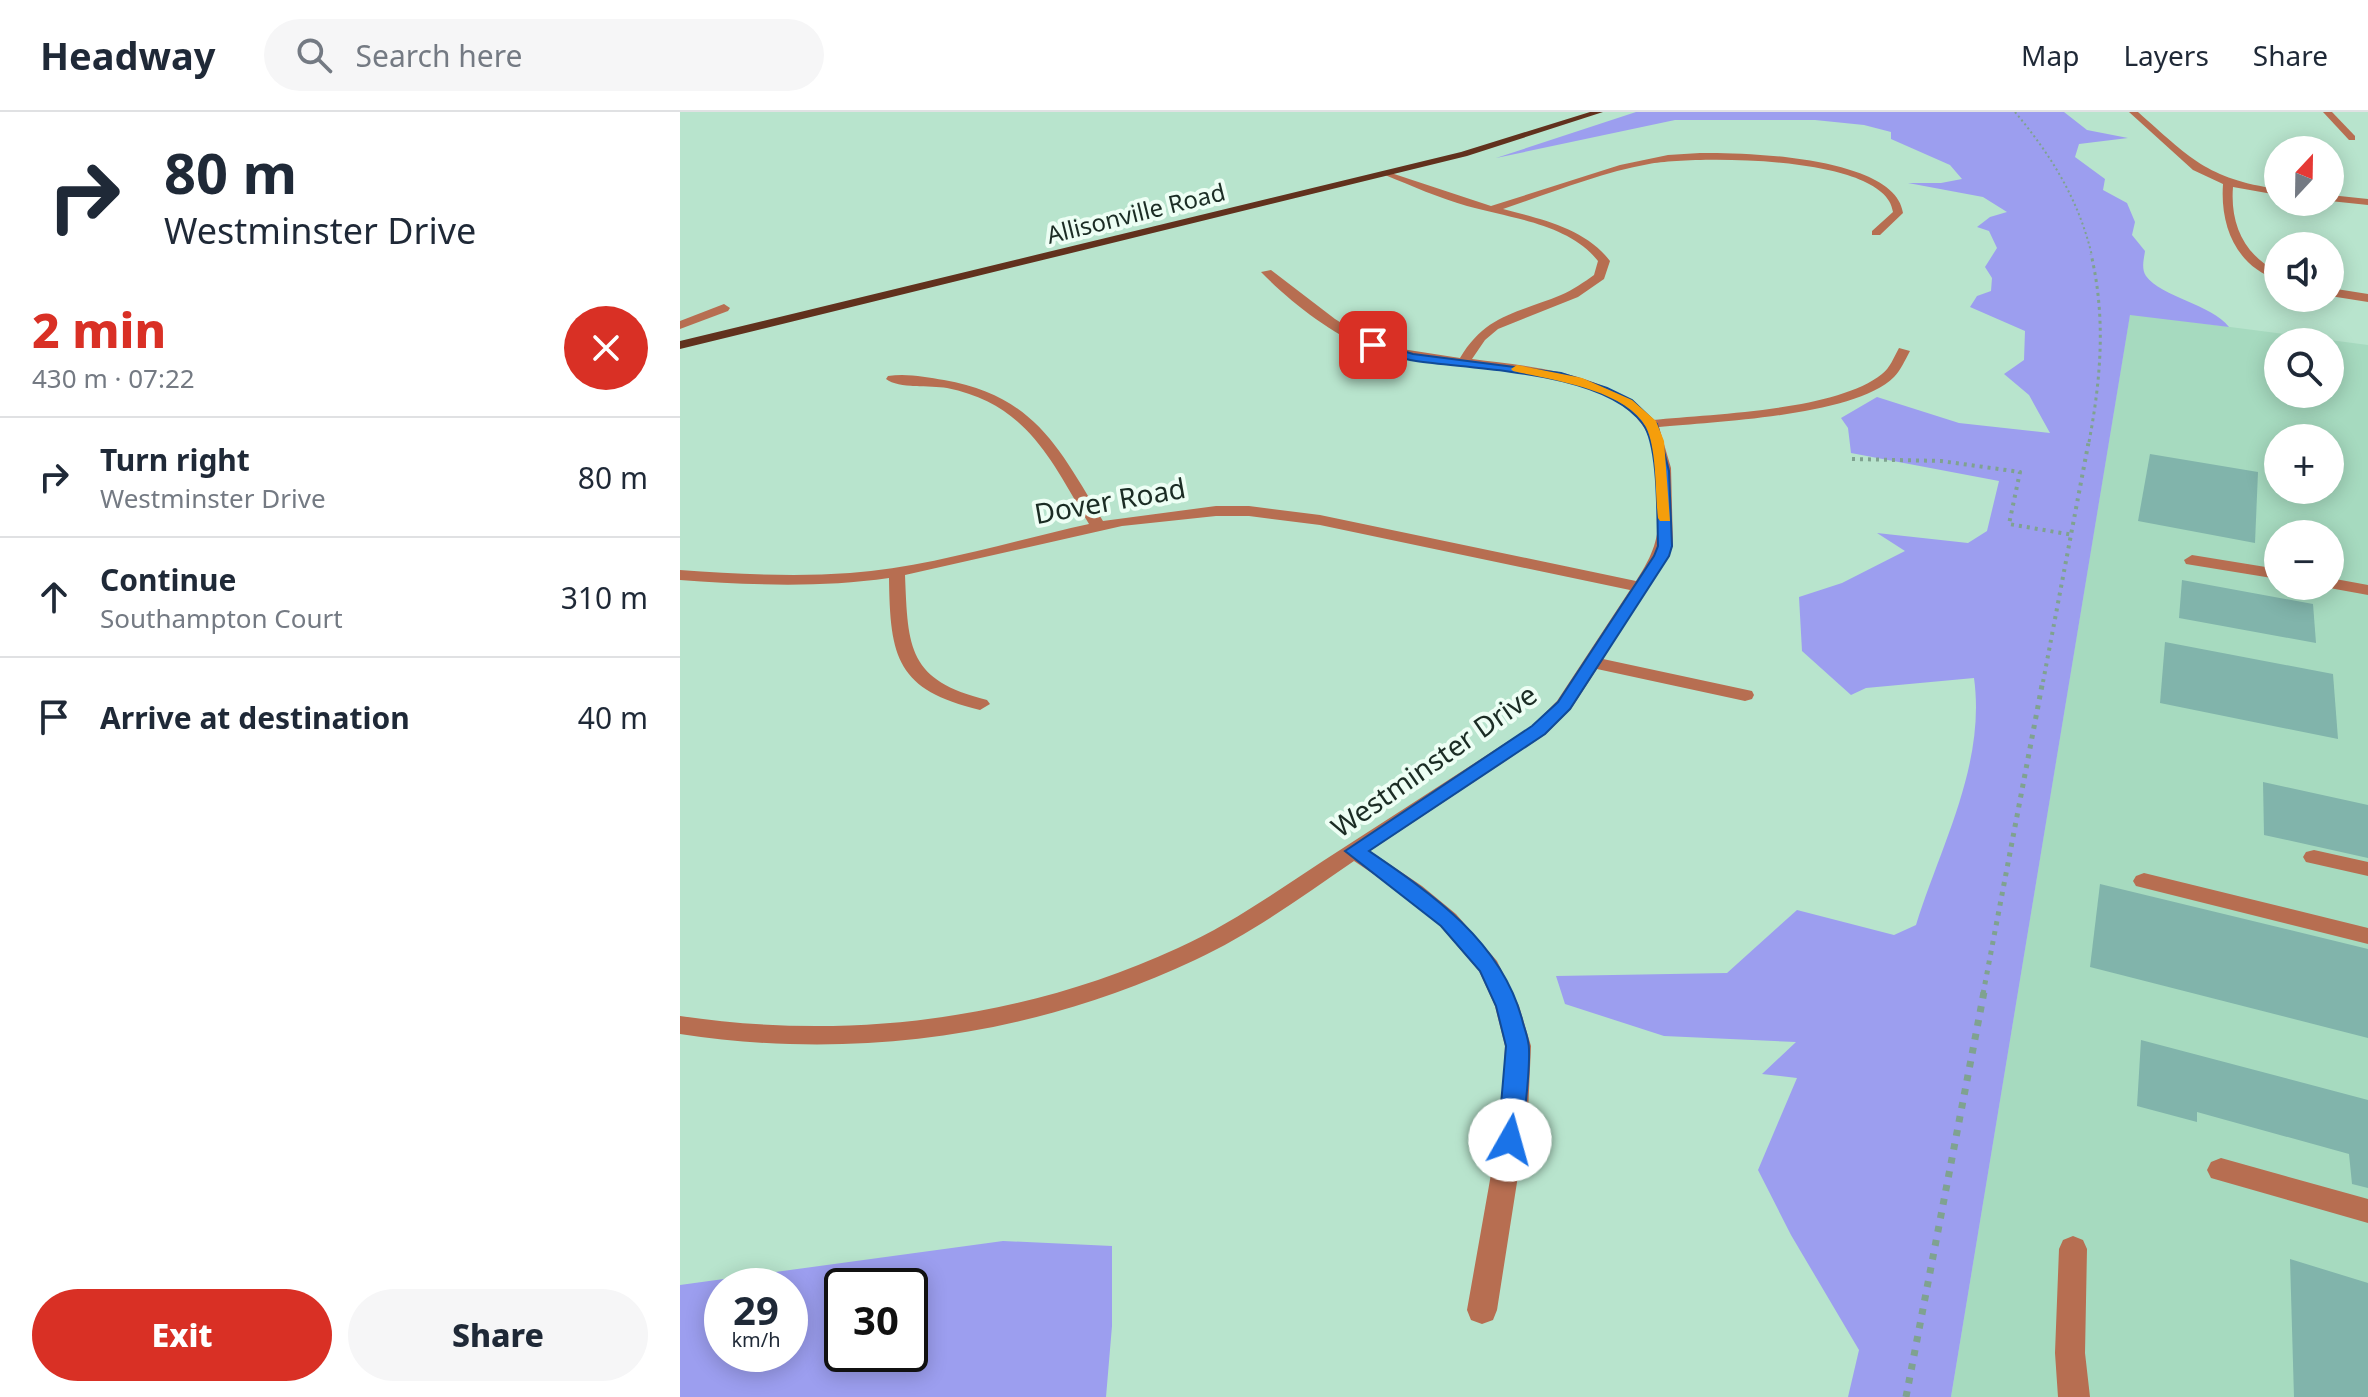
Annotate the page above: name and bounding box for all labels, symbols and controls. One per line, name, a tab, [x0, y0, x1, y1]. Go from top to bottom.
search box	[264, 19, 824, 91]
text: Headway	[40, 29, 216, 81]
icon: search	[292, 33, 336, 77]
text: Search here	[356, 35, 522, 76]
text: Map	[2021, 36, 2079, 74]
text: Layers	[2123, 36, 2209, 74]
text: Share	[2253, 36, 2328, 74]
text: 80 m	[164, 134, 297, 210]
north arrow	[2264, 136, 2344, 216]
map controls	[2264, 136, 2344, 600]
icon: right	[32, 144, 136, 248]
street label: Allisonville Road	[1043, 174, 1228, 251]
text: Westminster Drive	[164, 206, 476, 255]
button: sound	[2264, 232, 2344, 312]
text: 2 min	[32, 297, 166, 362]
button: close	[564, 306, 648, 390]
pin	[1339, 311, 1407, 379]
icon: arrive	[1351, 323, 1395, 367]
button: search	[2264, 328, 2344, 408]
text: 430 m · 07:22	[32, 360, 195, 396]
button: +	[2264, 424, 2344, 504]
text: Turn right	[100, 439, 250, 480]
icon: right	[32, 455, 76, 499]
text: 80 m	[578, 457, 648, 498]
street label: Dover Road	[1031, 468, 1188, 532]
text: Westminster Drive	[100, 480, 326, 516]
button: −	[2264, 520, 2344, 600]
text: Continue	[100, 559, 236, 600]
icon: ahead	[32, 575, 76, 619]
text: 310 m	[561, 577, 648, 618]
text: Southampton Court	[100, 600, 343, 636]
street label: Westminster Drive	[1323, 675, 1544, 845]
icon: arrive	[32, 695, 76, 739]
text: Arrive at destination	[100, 697, 410, 738]
text: 40 m	[578, 697, 648, 738]
position arrow	[1468, 1098, 1552, 1182]
speed limit sign: 30	[824, 1268, 928, 1372]
text: 29	[733, 1282, 779, 1337]
button: Exit	[32, 1289, 332, 1381]
button: Share	[348, 1289, 648, 1381]
text: km/h	[731, 1326, 781, 1353]

